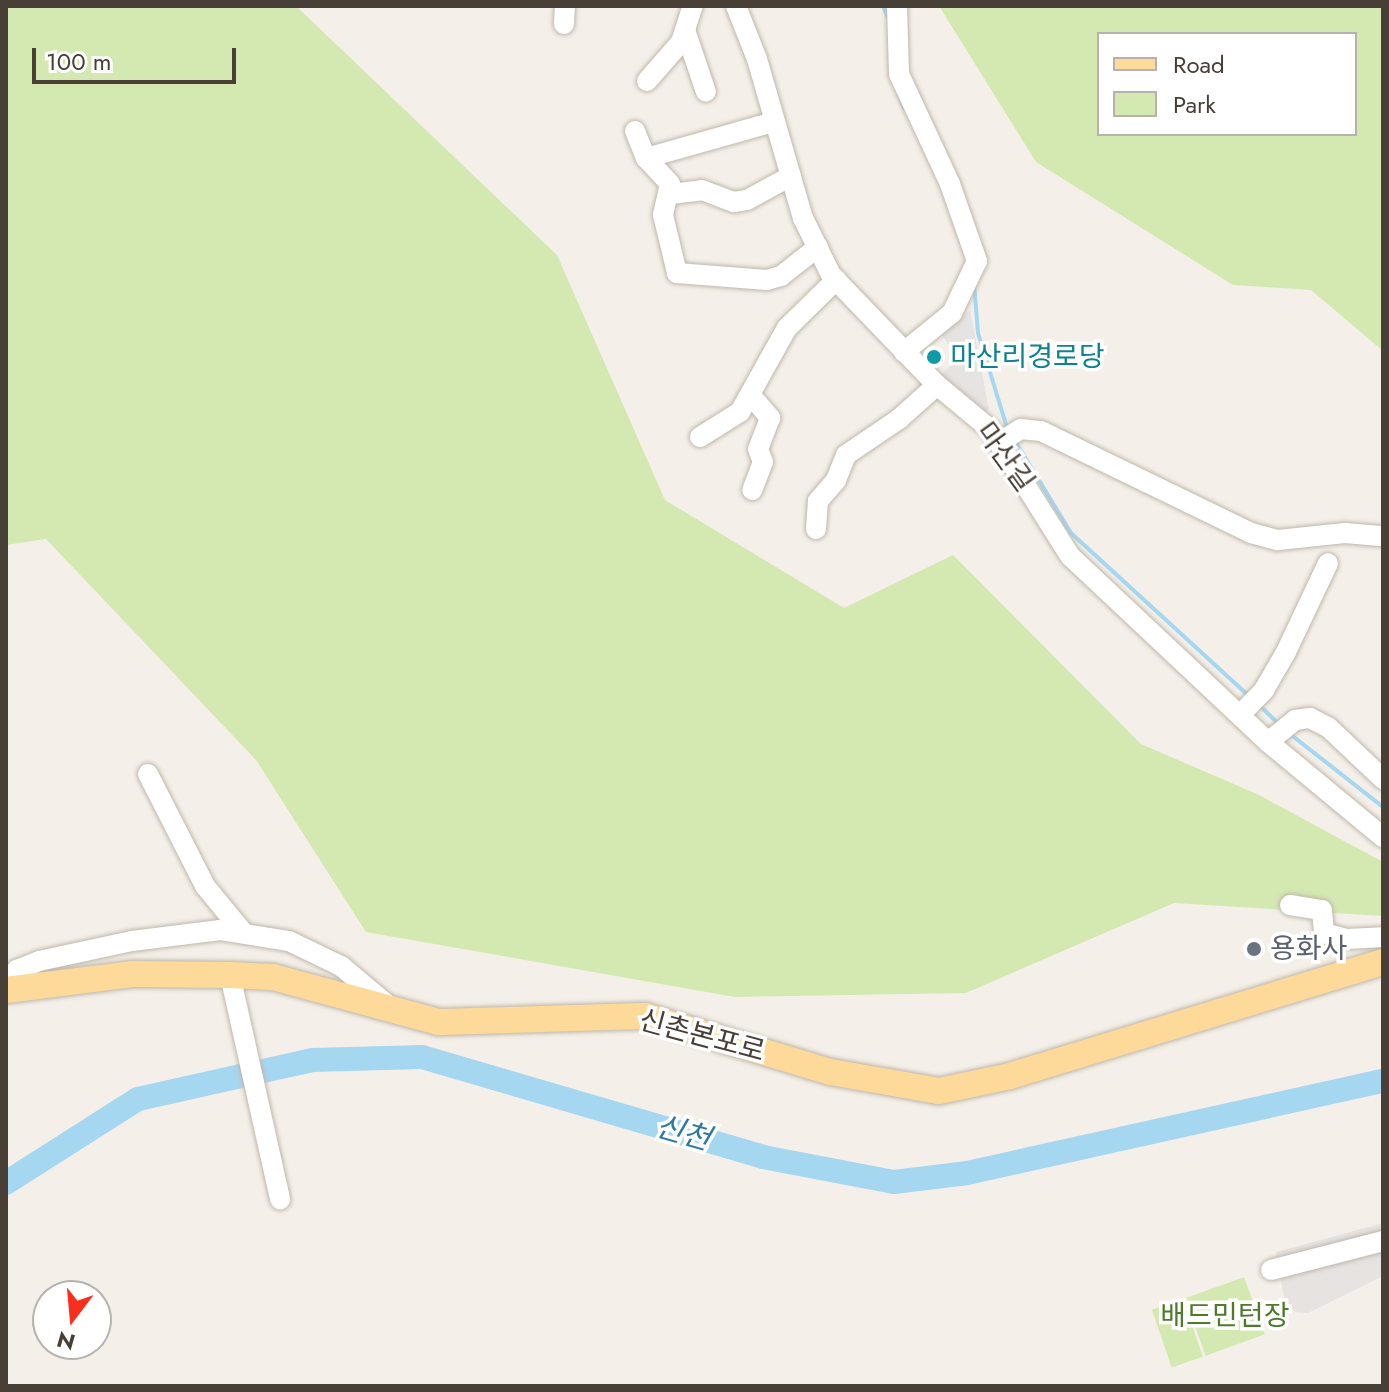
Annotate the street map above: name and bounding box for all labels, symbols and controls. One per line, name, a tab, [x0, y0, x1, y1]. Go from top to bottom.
scale bar	[36, 32, 240, 82]
legend	[1097, 32, 1357, 136]
text: 100 m	[46, 44, 112, 79]
text: Road	[1173, 47, 1225, 82]
text: Park	[1173, 87, 1216, 122]
place label: 마산리경로당	[950, 340, 1105, 374]
marker: 마산리경로당	[925, 348, 943, 366]
street label: 마산길	[969, 416, 1041, 498]
place label: 용화사	[1270, 932, 1347, 966]
marker: 용화사	[1245, 940, 1263, 958]
street label: 신촌본포로	[635, 1003, 769, 1069]
water label: 신천	[652, 1108, 714, 1158]
north arrow	[32, 1280, 112, 1360]
park label: 배드민턴장	[1161, 1299, 1289, 1333]
text: N	[53, 1323, 79, 1359]

